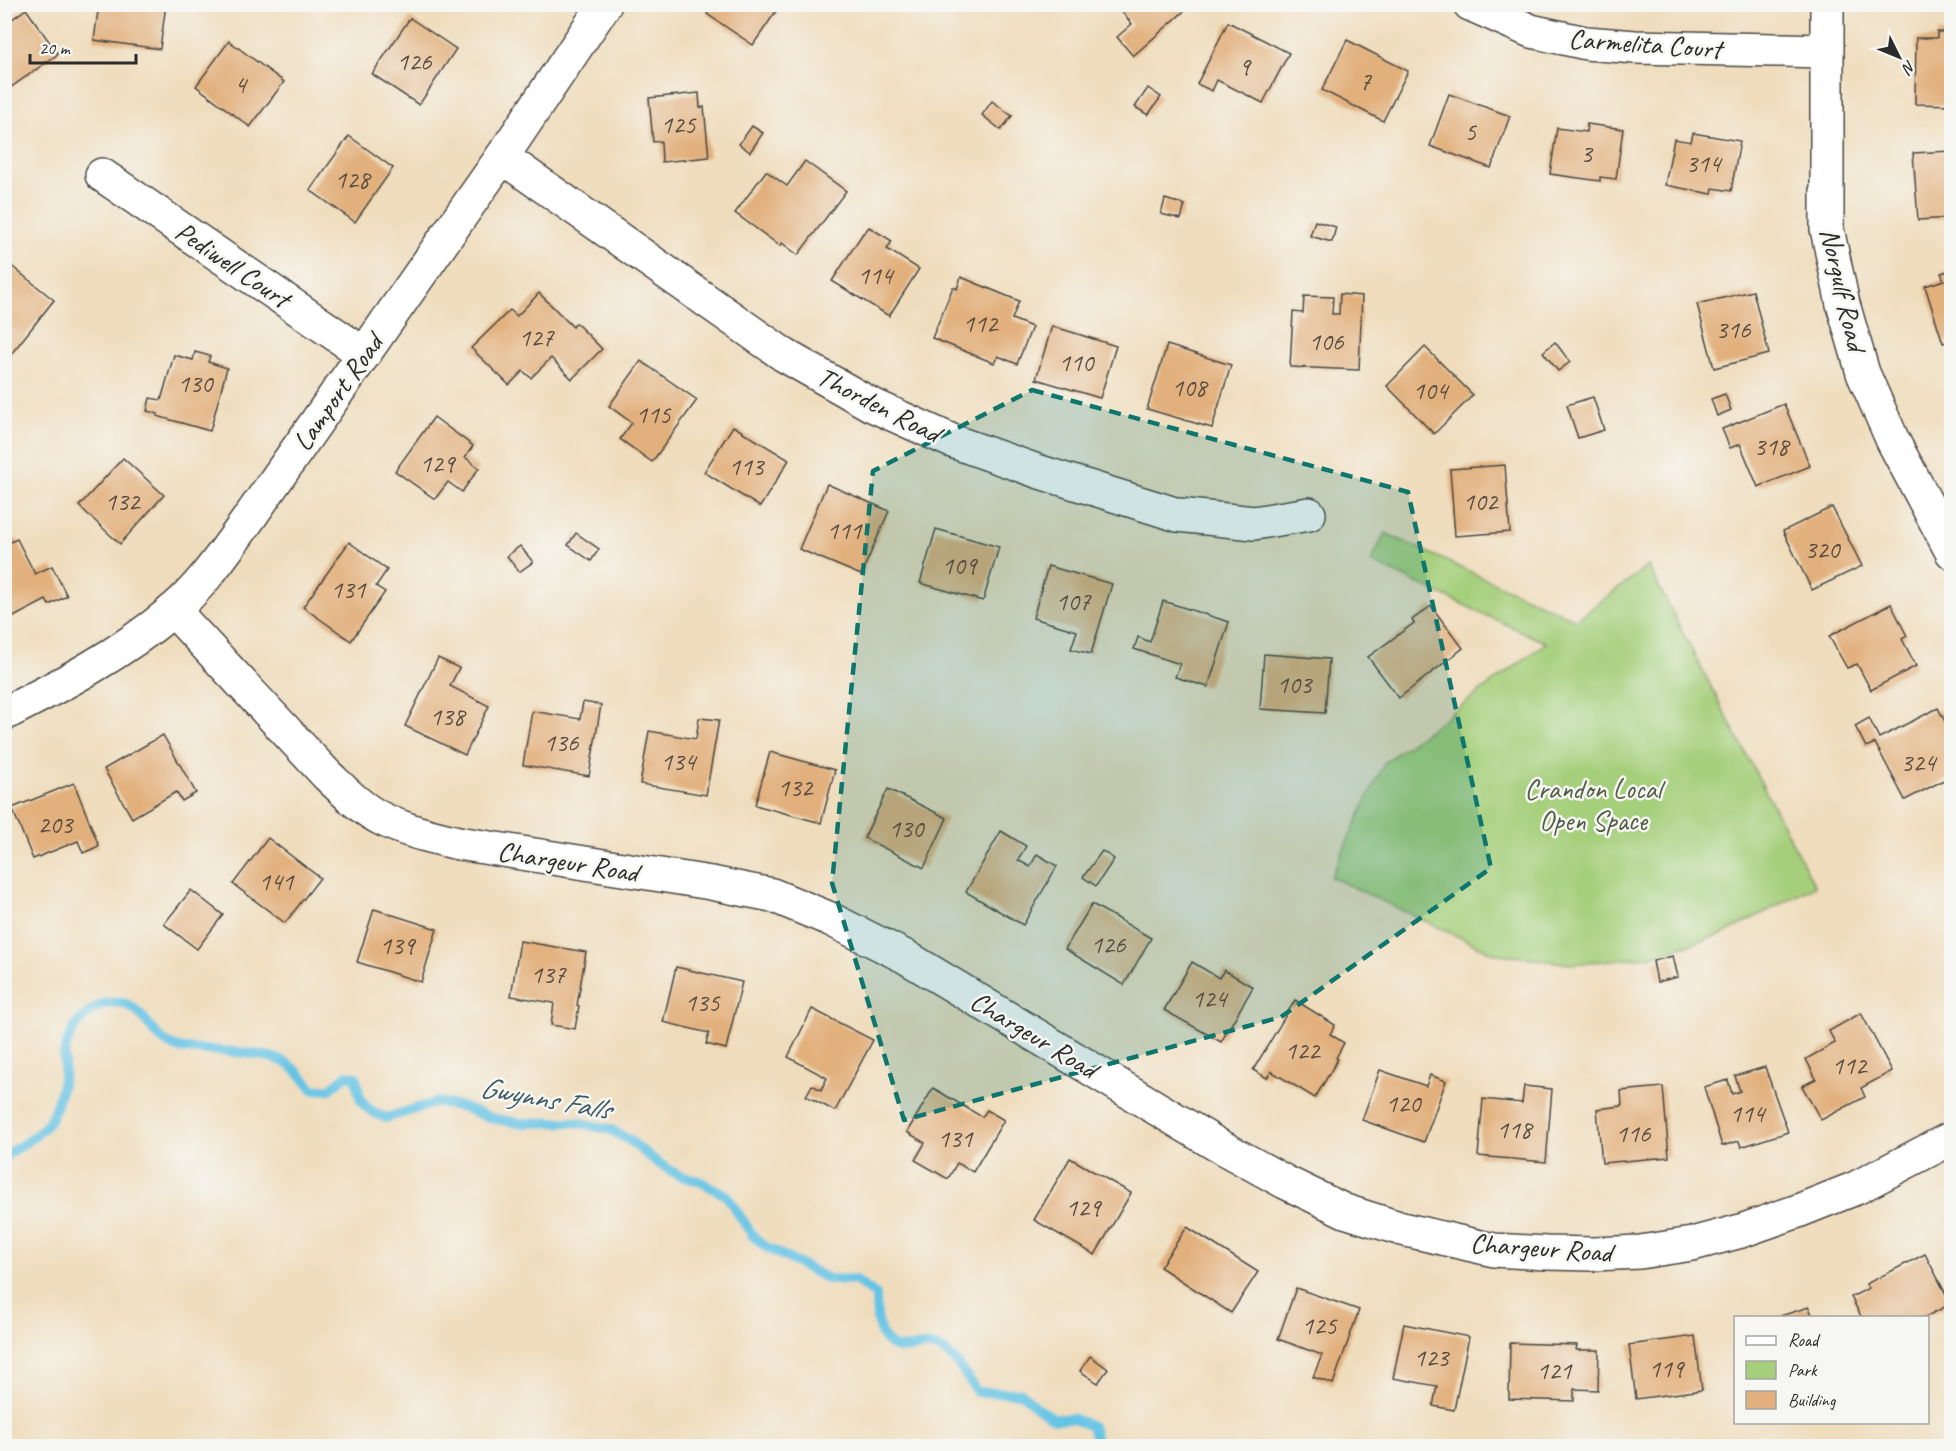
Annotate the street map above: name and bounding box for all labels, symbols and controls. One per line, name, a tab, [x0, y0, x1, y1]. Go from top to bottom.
street label: Carmelita Court	[1568, 21, 1726, 67]
scale bar	[30, 27, 136, 65]
north arrow	[1869, 27, 1929, 87]
text: 20 m	[39, 37, 72, 59]
house number: 126	[396, 45, 433, 78]
house number: 9	[1238, 50, 1252, 83]
text: N	[1896, 56, 1920, 79]
house number: 7	[1359, 65, 1372, 98]
house number: 4	[234, 68, 248, 101]
house number: 125	[660, 108, 697, 141]
house number: 5	[1464, 115, 1477, 148]
house number: 3	[1580, 137, 1594, 170]
house number: 314	[1685, 147, 1723, 180]
house number: 128	[334, 163, 372, 196]
street label: Pediwell Court	[169, 213, 300, 317]
street label: Norgulf Road	[1812, 224, 1875, 358]
house number: 114	[857, 259, 895, 292]
house number: 112	[962, 307, 1000, 340]
house number: 316	[1715, 313, 1752, 346]
house number: 127	[518, 321, 555, 354]
street label: Lamport Road	[285, 324, 393, 457]
house number: 106	[1308, 325, 1345, 358]
house number: 110	[1058, 346, 1096, 379]
street label: Thorden Road	[811, 359, 950, 452]
house number: 130	[177, 367, 215, 400]
house number: 108	[1171, 371, 1209, 404]
house number: 104	[1412, 374, 1450, 407]
house number: 115	[635, 398, 672, 431]
house number: 318	[1753, 430, 1791, 463]
house number: 129	[419, 447, 457, 480]
house number: 113	[728, 450, 766, 483]
house number: 132	[104, 485, 142, 518]
house number: 102	[1462, 485, 1500, 518]
house number: 111	[826, 514, 863, 547]
house number: 320	[1804, 533, 1842, 566]
house number: 109	[941, 549, 979, 582]
house number: 131	[330, 573, 367, 606]
house number: 107	[1055, 585, 1092, 618]
house number: 103	[1276, 668, 1314, 701]
house number: 138	[429, 700, 467, 733]
house number: 136	[543, 726, 580, 759]
house number: 134	[660, 745, 698, 778]
house number: 324	[1900, 746, 1938, 779]
house number: 132	[777, 771, 815, 804]
park label: Crandon Local Open Space	[1525, 771, 1667, 838]
house number: 203	[37, 808, 75, 841]
house number: 130	[888, 812, 926, 845]
street label: Chargeur Road	[495, 833, 645, 890]
house number: 141	[258, 865, 295, 898]
house number: 126	[1090, 928, 1127, 961]
house number: 139	[379, 929, 417, 962]
house number: 137	[530, 958, 567, 991]
house number: 124	[1191, 982, 1229, 1015]
street label: Chargeur Road	[964, 983, 1107, 1088]
house number: 135	[684, 986, 721, 1019]
house number: 122	[1284, 1034, 1322, 1067]
house number: 112	[1831, 1049, 1869, 1082]
water label: Gwynns Falls	[477, 1068, 618, 1129]
house number: 120	[1385, 1087, 1423, 1120]
house number: 114	[1729, 1097, 1767, 1130]
house number: 118	[1496, 1113, 1534, 1146]
house number: 116	[1615, 1117, 1652, 1150]
house number: 131	[937, 1122, 974, 1155]
house number: 129	[1065, 1191, 1103, 1224]
street label: Chargeur Road	[1469, 1225, 1617, 1270]
house number: 125	[1301, 1309, 1338, 1342]
legend	[1734, 1316, 1929, 1424]
text: Road	[1788, 1329, 1821, 1351]
house number: 123	[1413, 1341, 1451, 1374]
house number: 119	[1648, 1352, 1686, 1385]
house number: 121	[1536, 1354, 1573, 1387]
text: Park	[1788, 1359, 1818, 1381]
text: Building	[1788, 1389, 1837, 1411]

